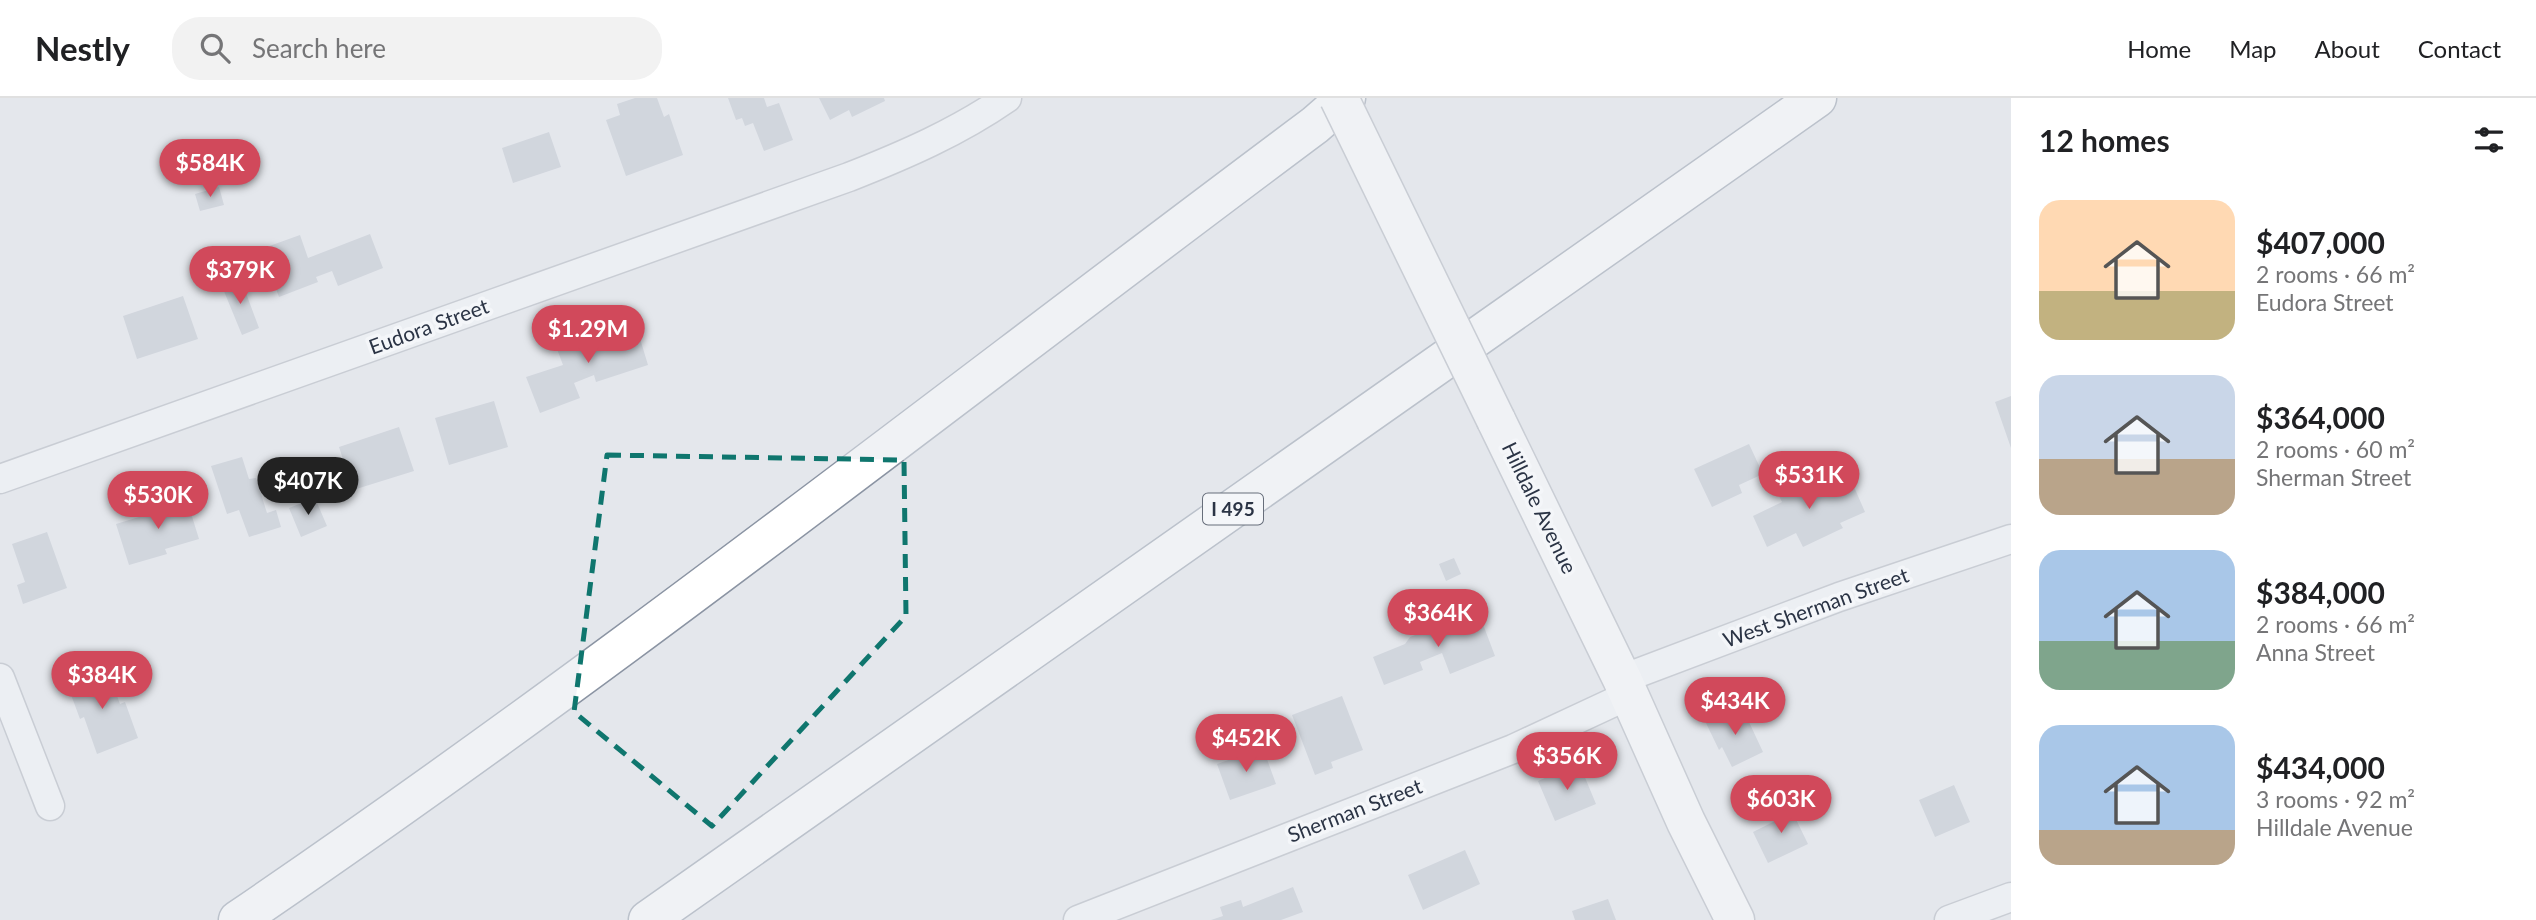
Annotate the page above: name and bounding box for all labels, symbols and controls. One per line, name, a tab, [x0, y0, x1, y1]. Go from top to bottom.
search box	[172, 17, 662, 80]
text: Nestly	[35, 28, 130, 68]
icon: search	[196, 29, 234, 67]
text: Search here	[252, 32, 386, 64]
text: Home	[2127, 34, 2191, 63]
text: Map	[2229, 34, 2277, 63]
text: About	[2315, 34, 2380, 63]
text: Contact	[2418, 34, 2501, 63]
icon: filters	[2470, 121, 2508, 159]
text: 12 homes	[2039, 122, 2170, 158]
pin: $584K	[161, 140, 259, 199]
text: $584K	[175, 148, 245, 176]
text: $407,000	[2256, 224, 2385, 260]
icon: home	[2095, 228, 2179, 312]
pin: $379K	[191, 246, 289, 306]
text: $379K	[205, 255, 275, 283]
text: 2 rooms · 66 m²	[2256, 260, 2415, 288]
text: Eudora Street	[2256, 288, 2394, 316]
street label: Eudora Street	[365, 292, 492, 359]
pin: $1.29M	[531, 306, 645, 365]
text: $1.29M	[548, 314, 628, 342]
text: $364,000	[2256, 399, 2385, 435]
icon: home	[2095, 403, 2179, 487]
text: 2 rooms · 60 m²	[2256, 435, 2415, 463]
street label: Hilldale Avenue	[1498, 437, 1583, 577]
pin: $531K	[1760, 452, 1858, 511]
pin: $407K	[259, 458, 357, 517]
text: $531K	[1774, 460, 1844, 488]
text: Sherman Street	[2256, 463, 2411, 491]
text: $407K	[273, 466, 343, 494]
pin: $530K	[109, 472, 207, 531]
text: $530K	[123, 480, 193, 508]
road number: I 495	[1203, 494, 1263, 524]
street label: West Sherman Street	[1719, 561, 1912, 652]
text: $384,000	[2256, 574, 2385, 610]
icon: home	[2095, 578, 2179, 662]
pin: $364K	[1389, 589, 1487, 649]
text: $364K	[1403, 598, 1473, 626]
text: 2 rooms · 66 m²	[2256, 610, 2415, 638]
text: Anna Street	[2256, 638, 2375, 666]
pin: $384K	[53, 652, 151, 711]
text: $384K	[67, 660, 137, 688]
pin: $434K	[1686, 678, 1784, 737]
text: $434K	[1700, 686, 1770, 714]
pin: $452K	[1197, 714, 1295, 774]
text: $452K	[1211, 723, 1281, 751]
pin: $356K	[1518, 732, 1616, 792]
text: $356K	[1532, 741, 1602, 769]
text: $434,000	[2256, 749, 2385, 785]
icon: home	[2095, 753, 2179, 837]
street label: Sherman Street	[1284, 772, 1426, 847]
pin: $603K	[1732, 776, 1830, 835]
text: $603K	[1746, 784, 1816, 812]
text: 3 rooms · 92 m²	[2256, 785, 2415, 813]
text: Hilldale Avenue	[2256, 813, 2413, 841]

